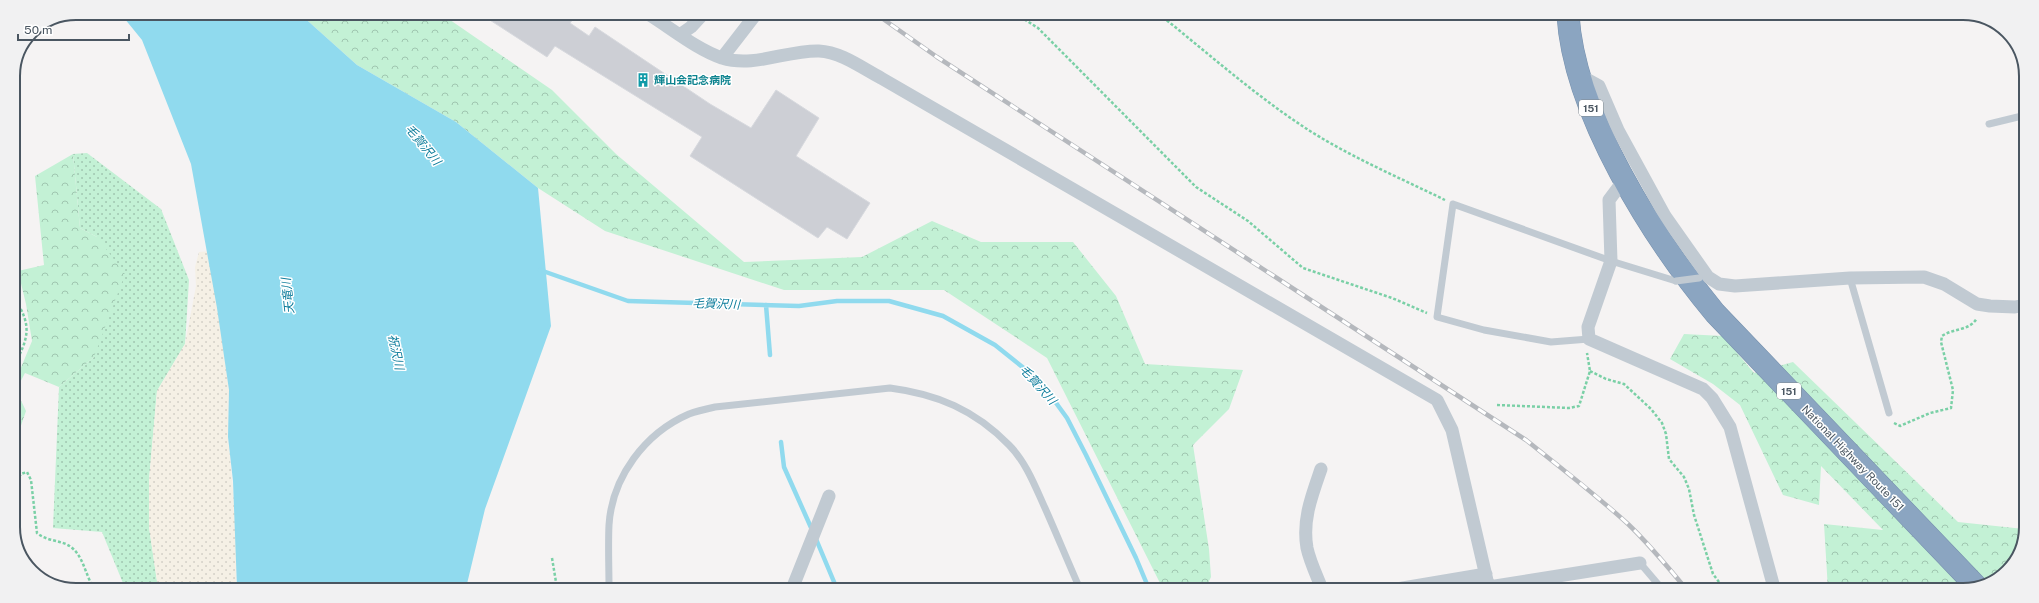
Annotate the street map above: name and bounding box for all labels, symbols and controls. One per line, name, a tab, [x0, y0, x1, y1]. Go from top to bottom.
scale bar	[18, 16, 129, 42]
text: 50 m	[24, 23, 52, 37]
building icon: 輝山会記念病院	[635, 72, 651, 88]
place label: 輝山会記念病院	[654, 74, 731, 86]
road number: 151	[1579, 100, 1603, 116]
water label: 毛賀沢川	[402, 122, 445, 170]
water label: 天竜川	[279, 275, 297, 315]
water label: 毛賀沢川	[692, 296, 742, 312]
water label: 祝沢川	[385, 333, 407, 373]
water label: 毛賀沢川	[1017, 362, 1061, 409]
road number: 151	[1777, 383, 1801, 399]
street label: National Highway Route 151	[1800, 403, 1906, 513]

